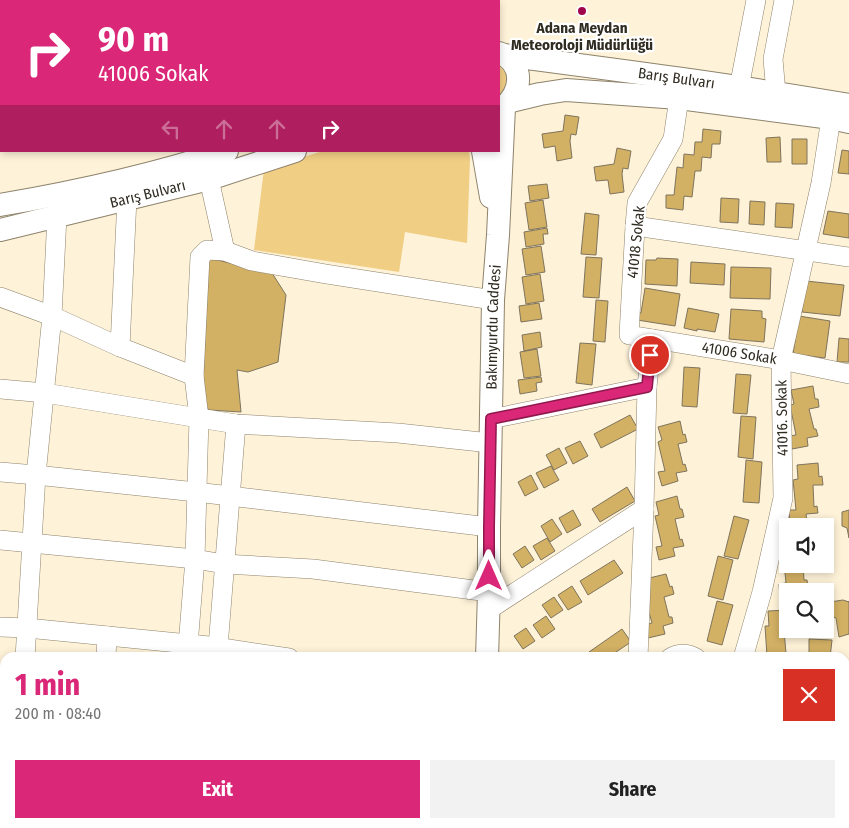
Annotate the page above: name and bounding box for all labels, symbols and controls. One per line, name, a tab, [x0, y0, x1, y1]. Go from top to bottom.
marker: Adana Meydan Meteoroloji Müdürlüğü	[576, 5, 588, 17]
text: 90 m	[98, 18, 169, 60]
place label: Adana Meydan Meteoroloji Müdürlüğü	[511, 19, 653, 54]
icon: right	[15, 20, 80, 85]
text: 41006 Sokak	[98, 60, 208, 87]
street label: Barış Bulvarı	[637, 64, 716, 93]
icon: left	[157, 115, 185, 143]
icon: ahead	[210, 115, 238, 143]
icon: ahead	[263, 115, 291, 143]
icon: right	[316, 115, 344, 143]
street label: Barış Bulvarı	[108, 176, 187, 212]
street label: 41018 Sokak	[623, 205, 649, 279]
street label: Bakımyurdu Caddesi	[482, 264, 505, 390]
pin	[629, 334, 671, 376]
street label: 41006 Sokak	[701, 338, 778, 368]
icon: arrive	[636, 341, 664, 369]
street label: 41016. Sokak	[772, 380, 792, 456]
map controls	[779, 518, 834, 638]
button: sound	[779, 518, 834, 573]
position arrow	[462, 549, 514, 601]
button: search	[779, 583, 834, 638]
text: 1 min	[15, 667, 80, 703]
button: close	[783, 669, 835, 721]
text: 200 m · 08:40	[15, 704, 101, 723]
button: Exit	[15, 760, 420, 818]
button: Share	[430, 760, 835, 818]

